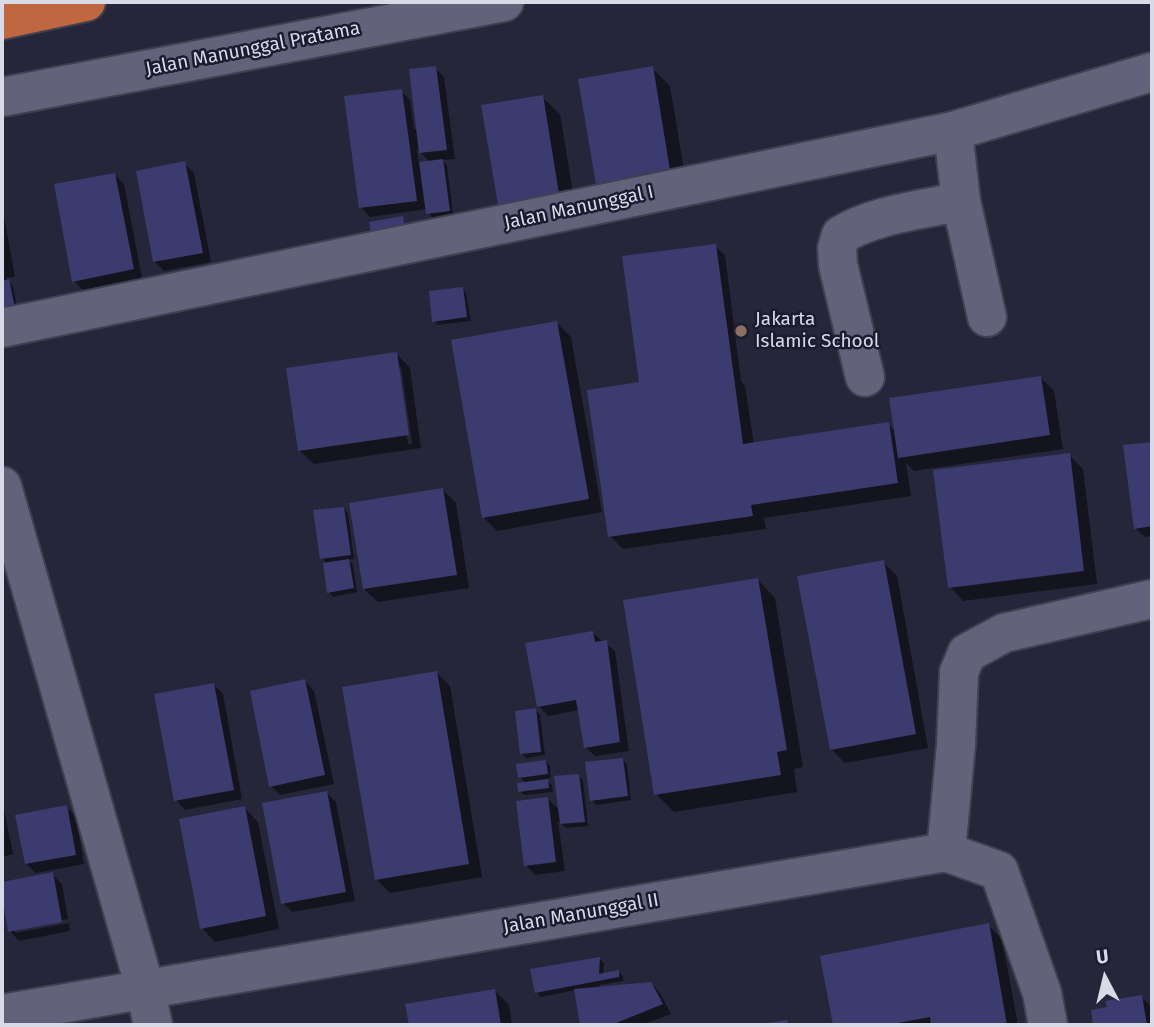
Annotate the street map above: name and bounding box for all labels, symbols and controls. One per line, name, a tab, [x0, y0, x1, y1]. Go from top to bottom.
street label: Jalan Manunggal Pratama	[144, 17, 362, 81]
street label: Jalan Manunggal I	[502, 181, 656, 235]
place label: Jakarta Islamic School	[755, 309, 879, 353]
marker: Jakarta Islamic School	[733, 323, 749, 339]
street label: Jalan Manunggal II	[501, 889, 661, 939]
north arrow	[1070, 943, 1140, 1013]
text: U	[1095, 944, 1110, 969]

